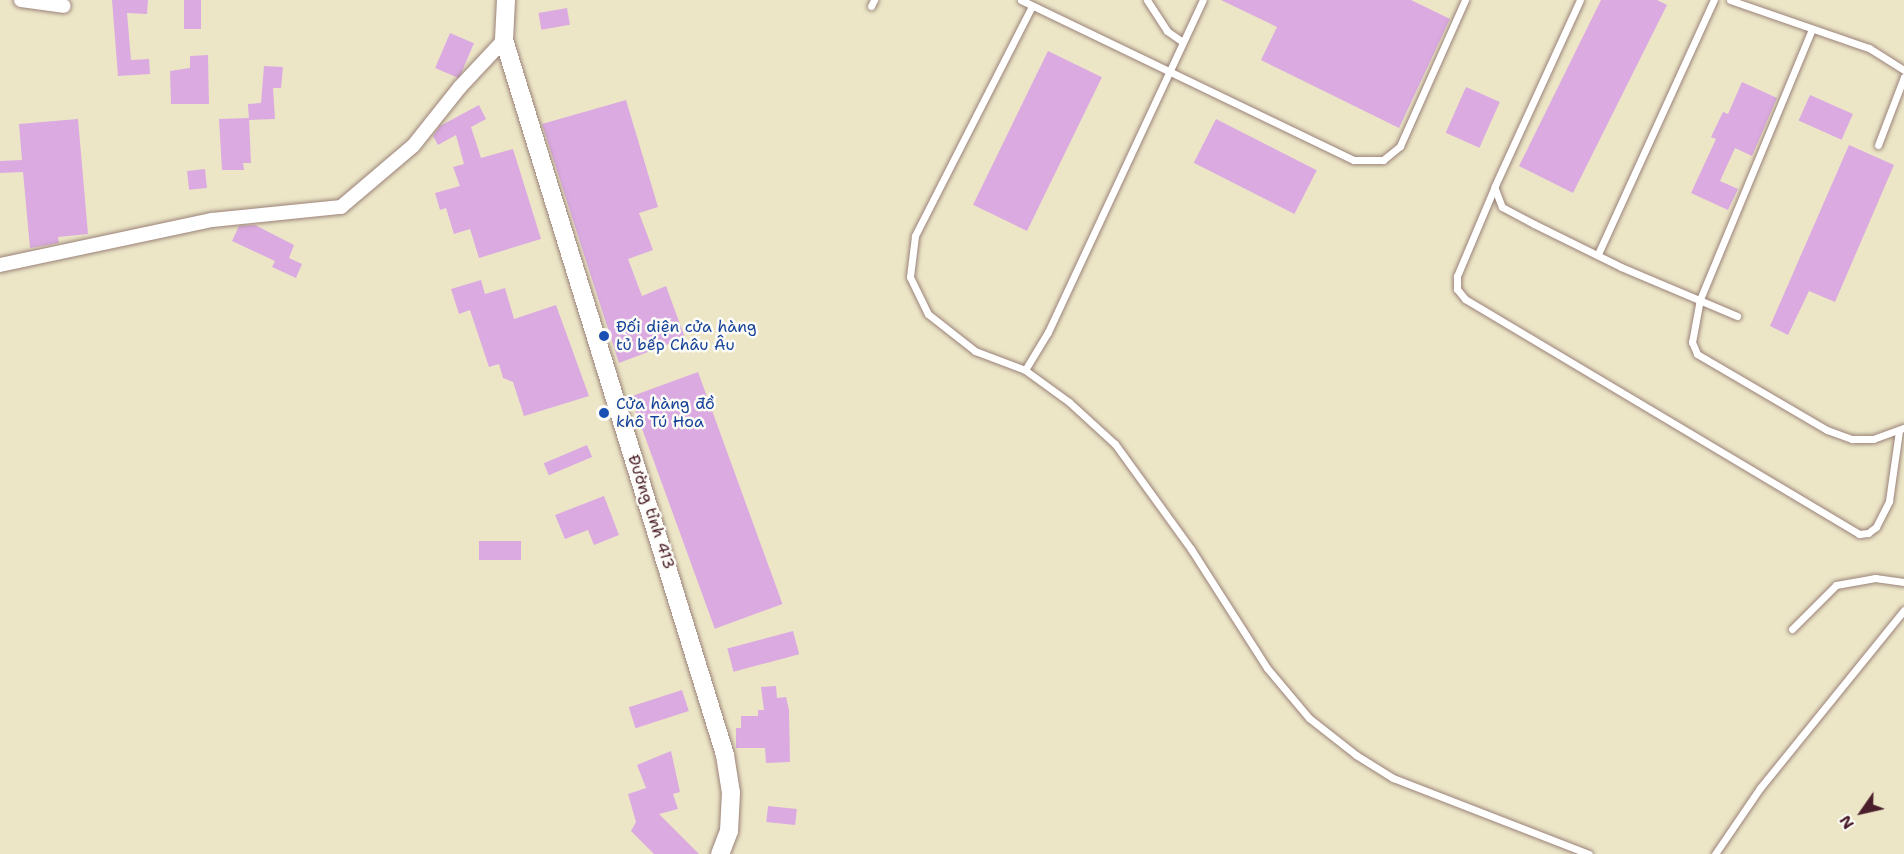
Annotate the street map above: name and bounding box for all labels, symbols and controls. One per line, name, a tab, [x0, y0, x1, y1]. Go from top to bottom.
place label: Đối diện cửa hàng tủ bếp Châu Âu	[616, 317, 757, 355]
marker: Đối diện cửa hàng tủ bếp Châu Âu	[597, 329, 611, 343]
place label: Cửa hàng đồ khô Tú Hoa	[616, 394, 715, 432]
marker: Cửa hàng đồ khô Tú Hoa	[597, 406, 611, 420]
street label: Đường tỉnh 413	[623, 452, 679, 572]
north arrow	[1832, 782, 1892, 842]
text: N	[1834, 811, 1859, 833]

